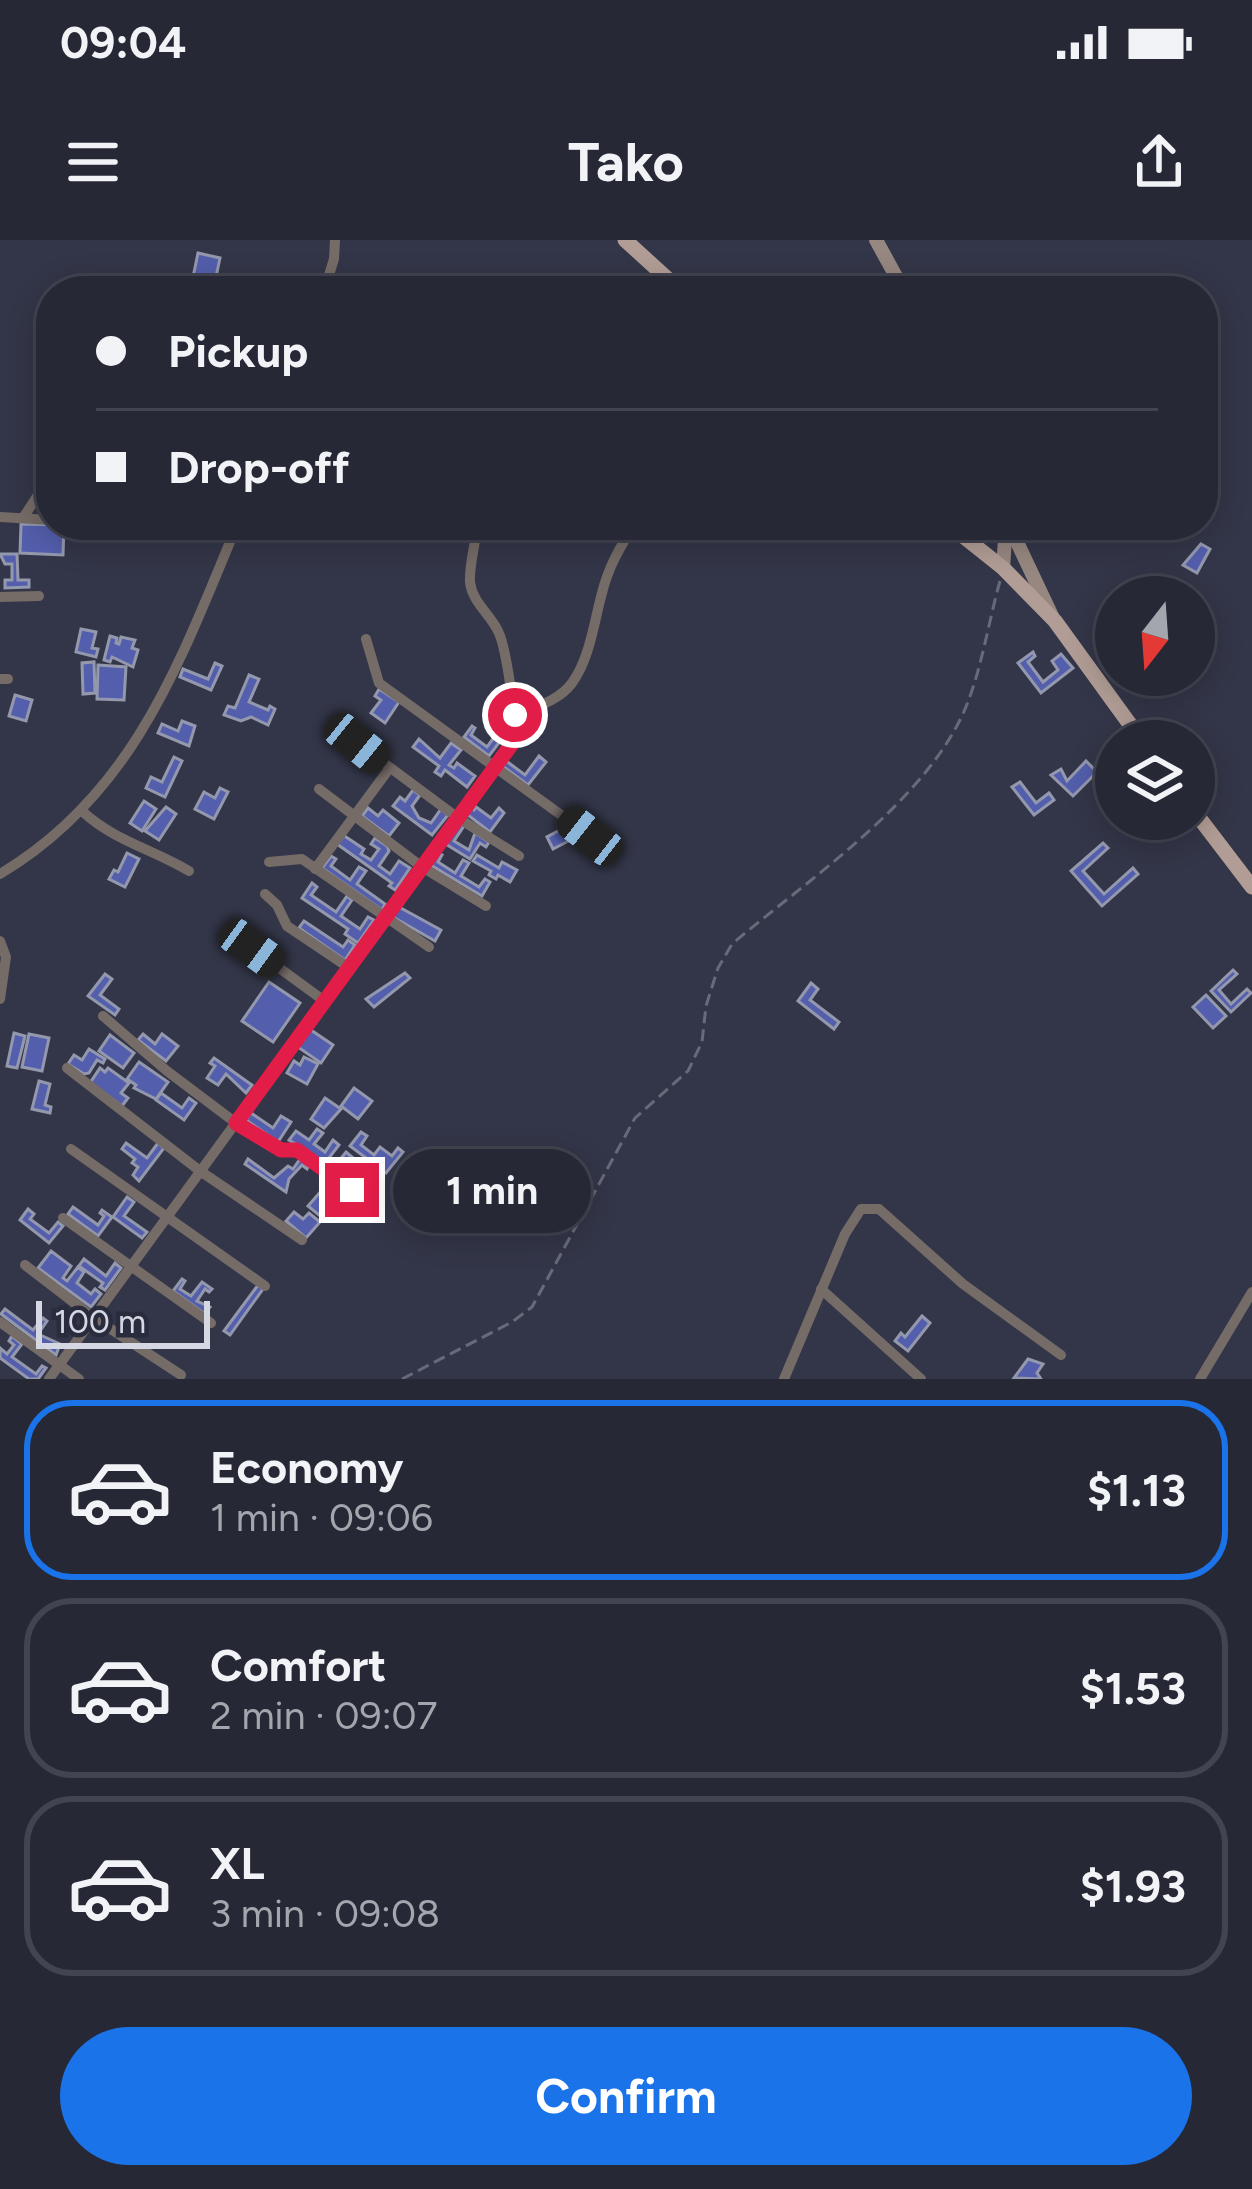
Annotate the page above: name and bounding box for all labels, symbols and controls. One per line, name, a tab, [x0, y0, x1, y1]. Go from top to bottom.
text: 09:04	[60, 15, 186, 69]
icon: menu	[60, 129, 126, 195]
icon: share	[1126, 129, 1192, 195]
text: Tako	[568, 130, 684, 195]
text: Pickup	[168, 324, 308, 378]
text: Drop-off	[168, 440, 350, 494]
north arrow	[1095, 576, 1215, 696]
map controls	[1095, 576, 1215, 840]
route start	[488, 688, 542, 742]
car	[318, 706, 396, 780]
button: layers	[1095, 720, 1215, 840]
car	[551, 800, 629, 872]
car	[212, 912, 292, 984]
callout: 1 min	[394, 1148, 592, 1232]
route end	[325, 1163, 379, 1217]
text: 1 min	[446, 1167, 538, 1214]
scale bar	[36, 1295, 210, 1348]
text: 100 m	[54, 1302, 146, 1341]
icon: car	[66, 1436, 174, 1544]
text: Economy	[210, 1440, 403, 1494]
text: $1.13	[1087, 1463, 1186, 1517]
text: 1 min · 09:06	[210, 1494, 433, 1541]
icon: car	[66, 1634, 174, 1742]
text: Comfort	[210, 1638, 386, 1692]
text: $1.53	[1080, 1661, 1186, 1715]
text: 2 min · 09:07	[210, 1692, 438, 1739]
icon: car	[66, 1832, 174, 1940]
text: XL	[210, 1836, 265, 1890]
text: $1.93	[1080, 1859, 1186, 1913]
text: 3 min · 09:08	[210, 1890, 440, 1937]
button: Confirm	[60, 2027, 1192, 2165]

